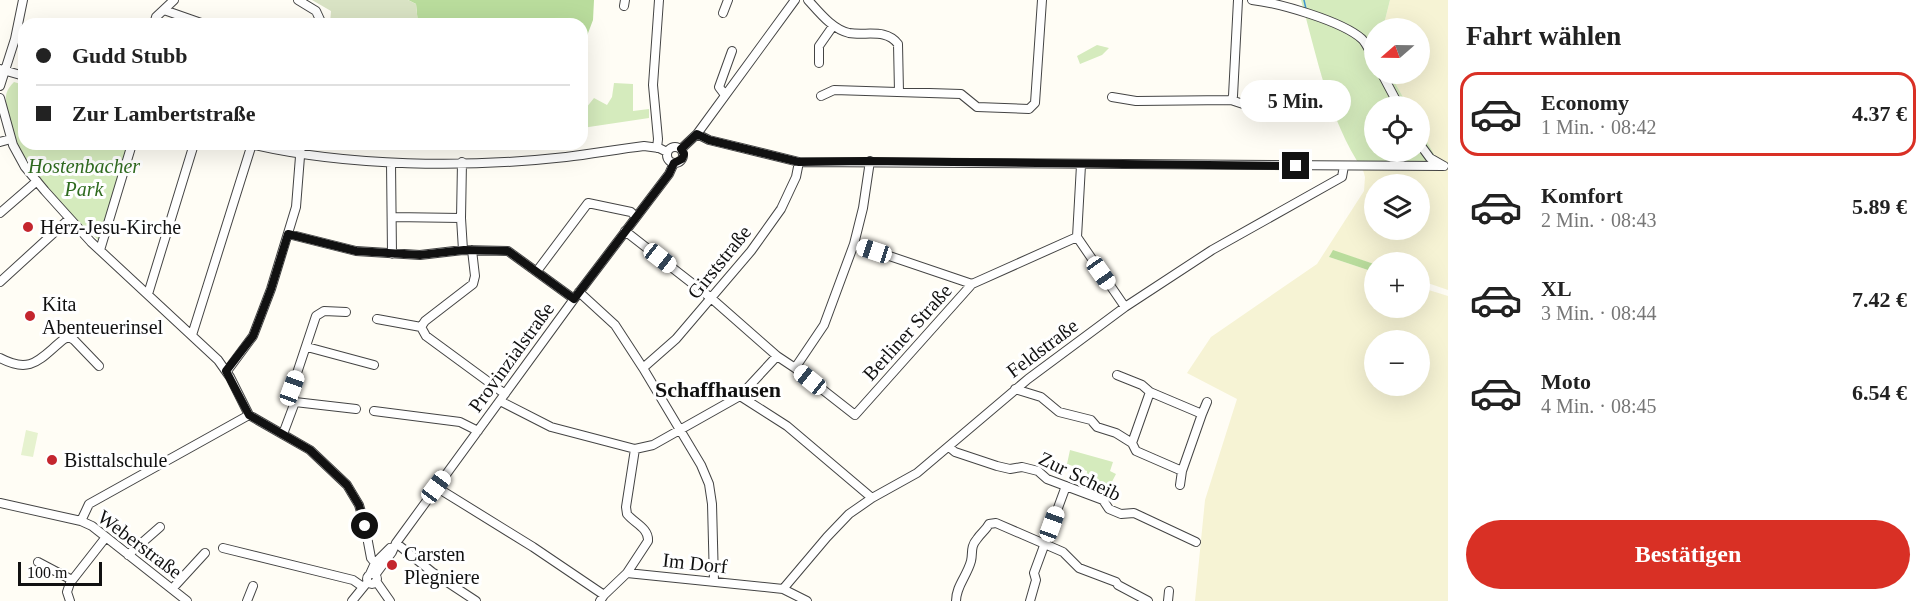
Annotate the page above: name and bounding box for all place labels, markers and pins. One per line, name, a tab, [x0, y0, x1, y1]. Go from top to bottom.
place label: Herz-Jesu-Kirche	[40, 216, 181, 238]
marker: Herz-Jesu-Kirche	[21, 220, 35, 234]
place label: Kita Abenteuerinsel	[42, 293, 164, 338]
marker: Kita Abenteuerinsel	[23, 309, 37, 323]
place label: Bisttalschule	[64, 449, 167, 471]
marker: Bisttalschule	[45, 453, 59, 467]
place label: Carsten Plegniere	[404, 543, 480, 589]
marker: Carsten Plegniere	[385, 558, 399, 572]

